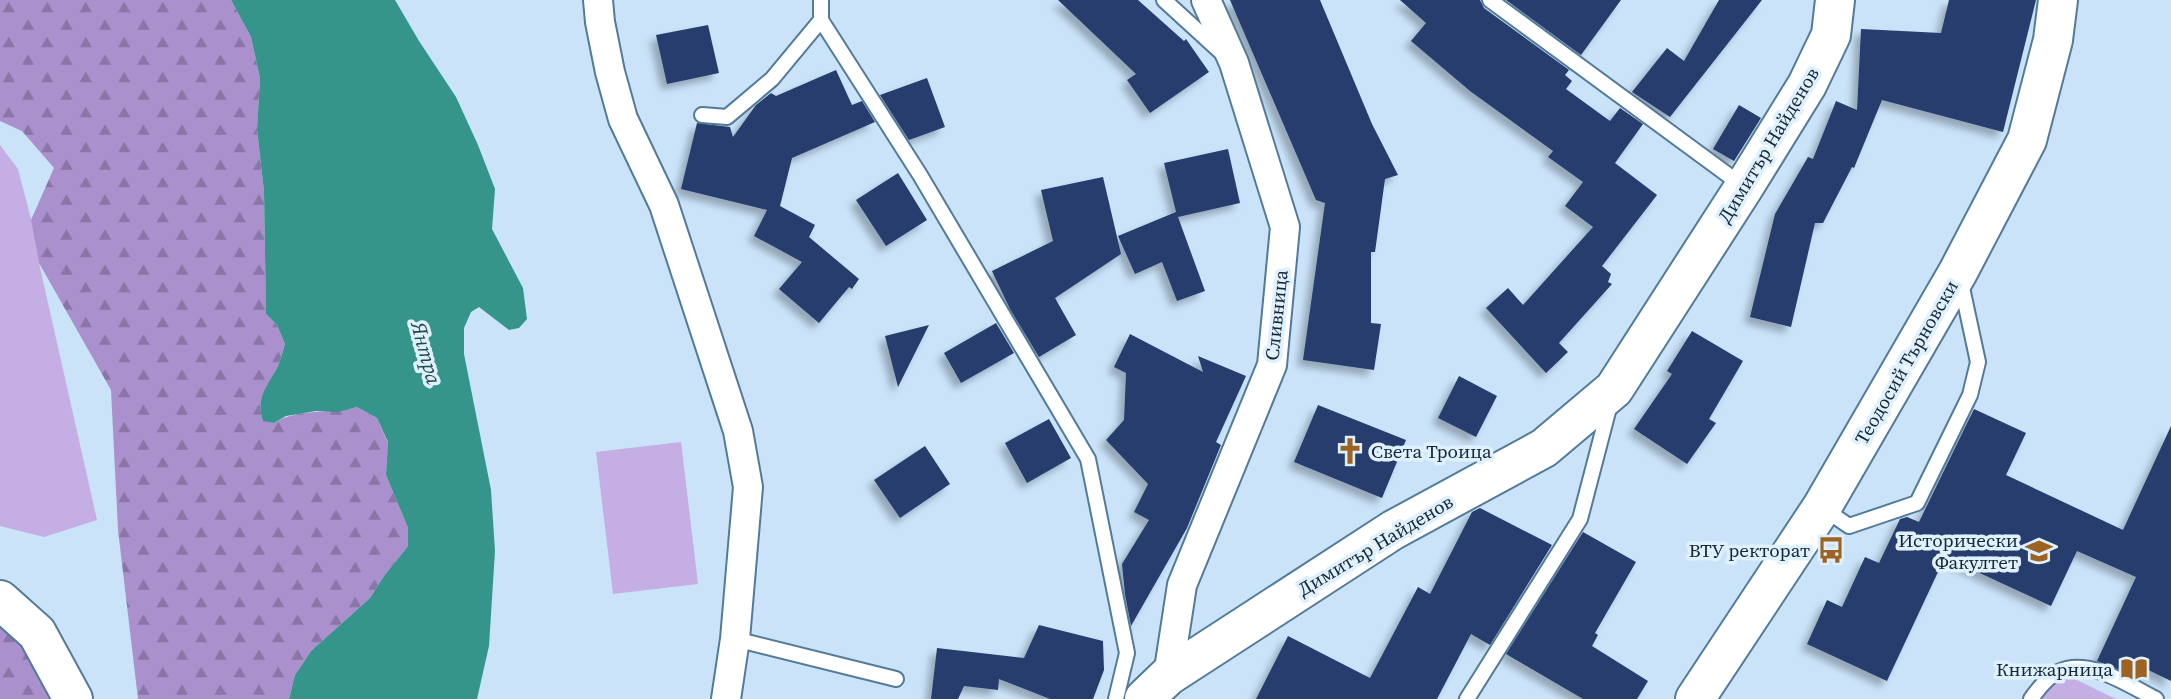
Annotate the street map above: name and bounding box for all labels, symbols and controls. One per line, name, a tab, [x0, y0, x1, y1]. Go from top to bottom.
street label: Димитър Найденов	[1711, 62, 1825, 228]
street label: Сливница	[1258, 268, 1294, 362]
street label: Теодосий Търновски	[1848, 275, 1964, 449]
water label: Янтра	[404, 316, 449, 387]
church icon: Света Троица	[1335, 436, 1365, 466]
place label: Света Троица	[1371, 438, 1492, 464]
street label: Димитър Найденов	[1292, 488, 1458, 602]
place label: Исторически Факултет	[1898, 527, 2018, 575]
bus stop icon: ВТУ ректорат	[1816, 535, 1846, 565]
school or university icon: Исторически Факултет	[2024, 536, 2054, 566]
place label: ВТУ ректорат	[1689, 537, 1810, 563]
library icon: Книжарница	[2119, 654, 2149, 684]
place label: Книжарница	[1996, 656, 2113, 682]

